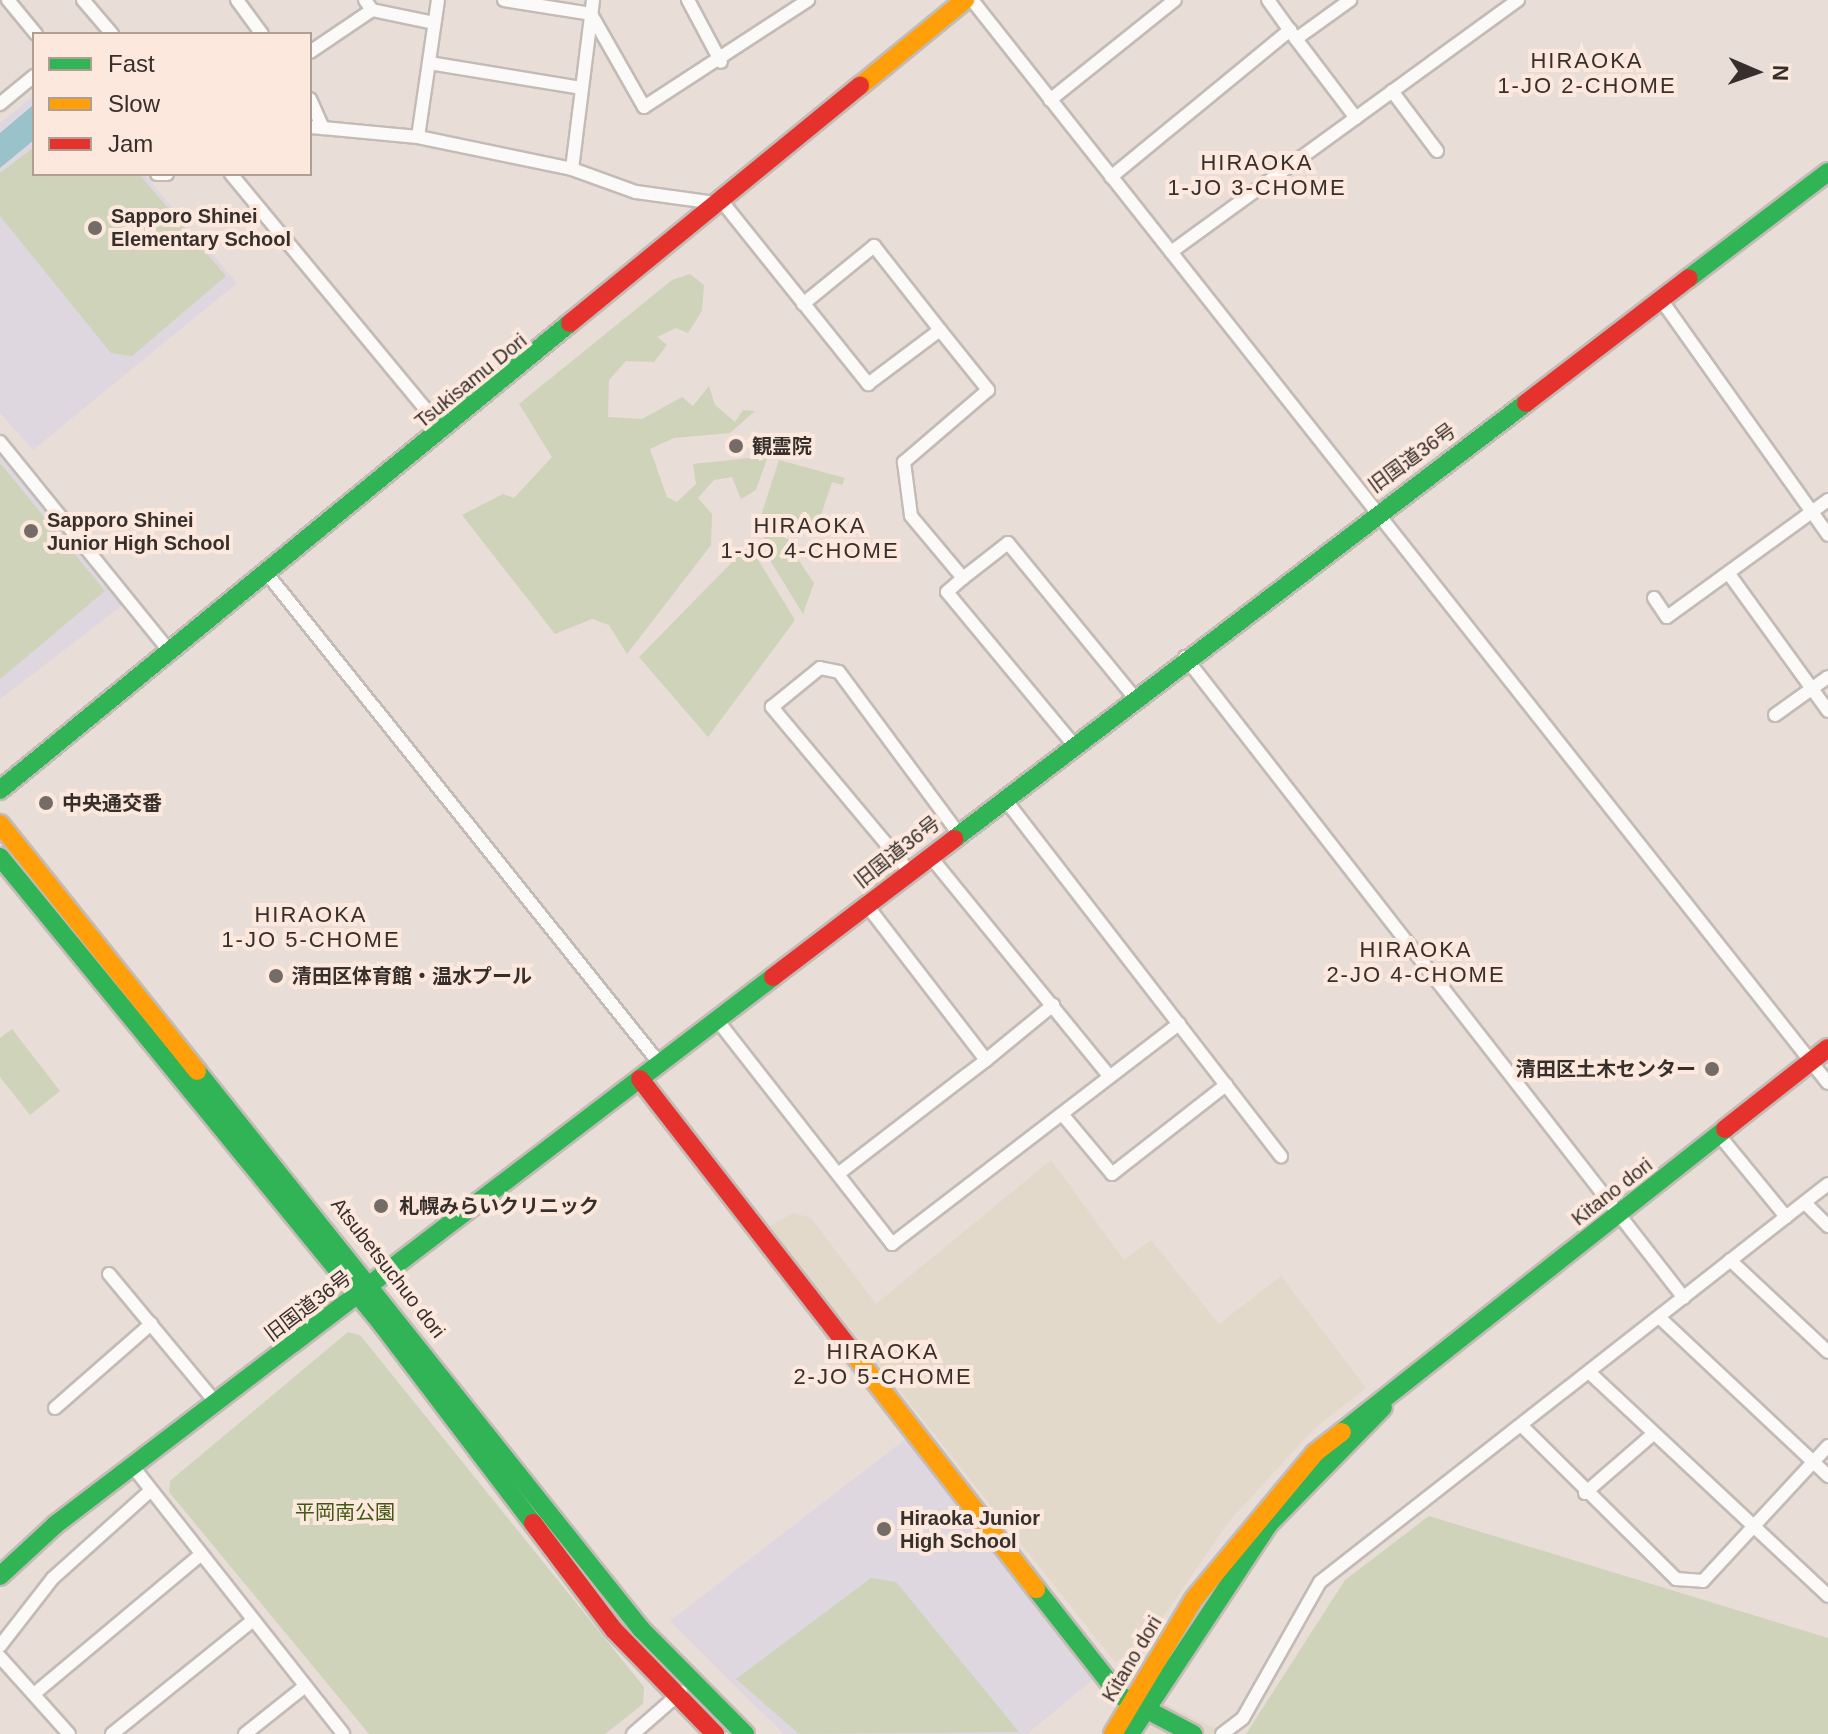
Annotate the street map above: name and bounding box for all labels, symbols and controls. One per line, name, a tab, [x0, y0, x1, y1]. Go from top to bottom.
legend	[32, 32, 312, 176]
north arrow	[1716, 32, 1796, 112]
district label: HIRAOKA 1-JO 2-CHOME	[1497, 47, 1677, 98]
text: Fast	[108, 50, 155, 77]
text: N	[1768, 64, 1793, 81]
text: Slow	[108, 90, 160, 117]
text: Jam	[108, 130, 153, 157]
district label: HIRAOKA 1-JO 3-CHOME	[1167, 149, 1347, 200]
place label: Sapporo Shinei Elementary School	[111, 204, 291, 251]
marker: Sapporo Shinei Elementary School	[86, 219, 104, 237]
street label: Tsukisamu Dori	[410, 329, 532, 433]
street label: 旧国道36号	[1364, 418, 1460, 498]
place label: 観霊院	[752, 434, 812, 458]
marker: 観霊院	[727, 437, 745, 455]
place label: Sapporo Shinei Junior High School	[47, 508, 230, 555]
district label: HIRAOKA 1-JO 4-CHOME	[720, 512, 900, 564]
marker: Sapporo Shinei Junior High School	[22, 522, 40, 540]
place label: 中央通交番	[62, 791, 162, 815]
marker: 中央通交番	[37, 794, 55, 812]
street label: 旧国道36号	[849, 811, 945, 893]
district label: HIRAOKA 1-JO 5-CHOME	[221, 901, 401, 952]
district label: HIRAOKA 2-JO 4-CHOME	[1326, 936, 1506, 988]
place label: 清田区体育館・温水プール	[292, 964, 532, 988]
marker: 清田区体育館・温水プール	[267, 967, 285, 985]
place label: 清田区土木センター	[1516, 1057, 1696, 1081]
marker: 清田区土木センター	[1703, 1060, 1721, 1078]
street label: Kitano dori	[1567, 1153, 1657, 1231]
street label: Atsubetsuchuo dori	[326, 1193, 450, 1343]
place label: 札幌みらいクリニック	[399, 1194, 599, 1218]
marker: 札幌みらいクリニック	[370, 1195, 392, 1217]
street label: 旧国道36号	[260, 1266, 356, 1346]
district label: HIRAOKA 2-JO 5-CHOME	[793, 1338, 973, 1390]
park label: 平岡南公園	[295, 1500, 395, 1524]
place label: Hiraoka Junior High School	[900, 1506, 1040, 1553]
marker: Hiraoka Junior High School	[875, 1520, 893, 1538]
street label: Kitano dori	[1097, 1612, 1167, 1706]

